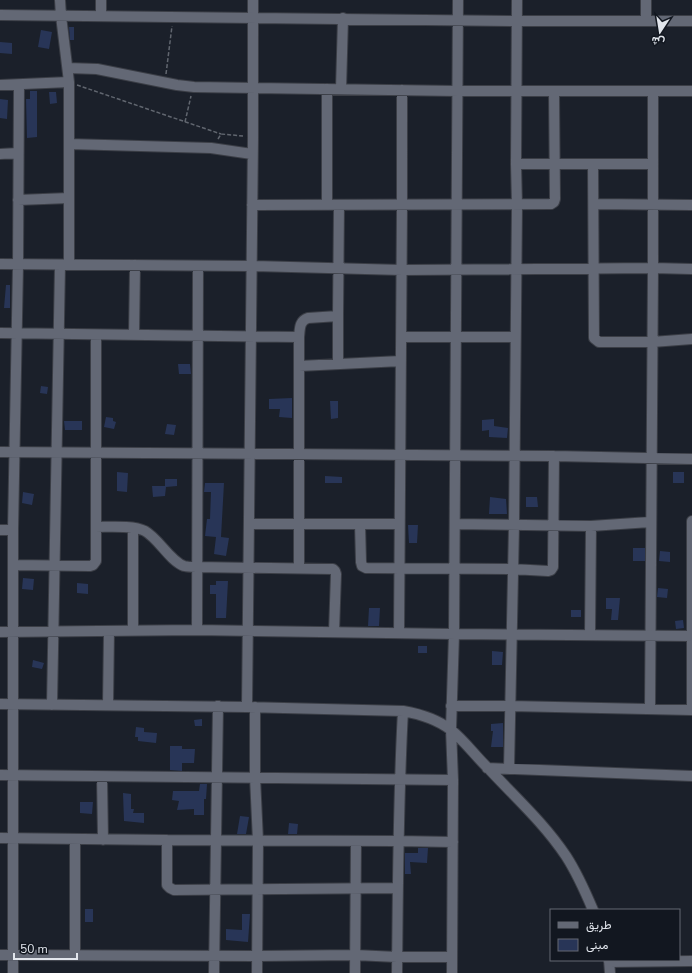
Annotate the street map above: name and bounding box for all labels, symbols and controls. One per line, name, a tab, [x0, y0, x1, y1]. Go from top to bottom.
north arrow	[640, 12, 680, 52]
text: ش	[650, 33, 666, 50]
legend	[550, 909, 680, 961]
text: طريق	[586, 917, 612, 933]
scale bar	[14, 935, 77, 961]
text: مبنى	[586, 937, 608, 953]
text: 50 m	[20, 941, 48, 957]

